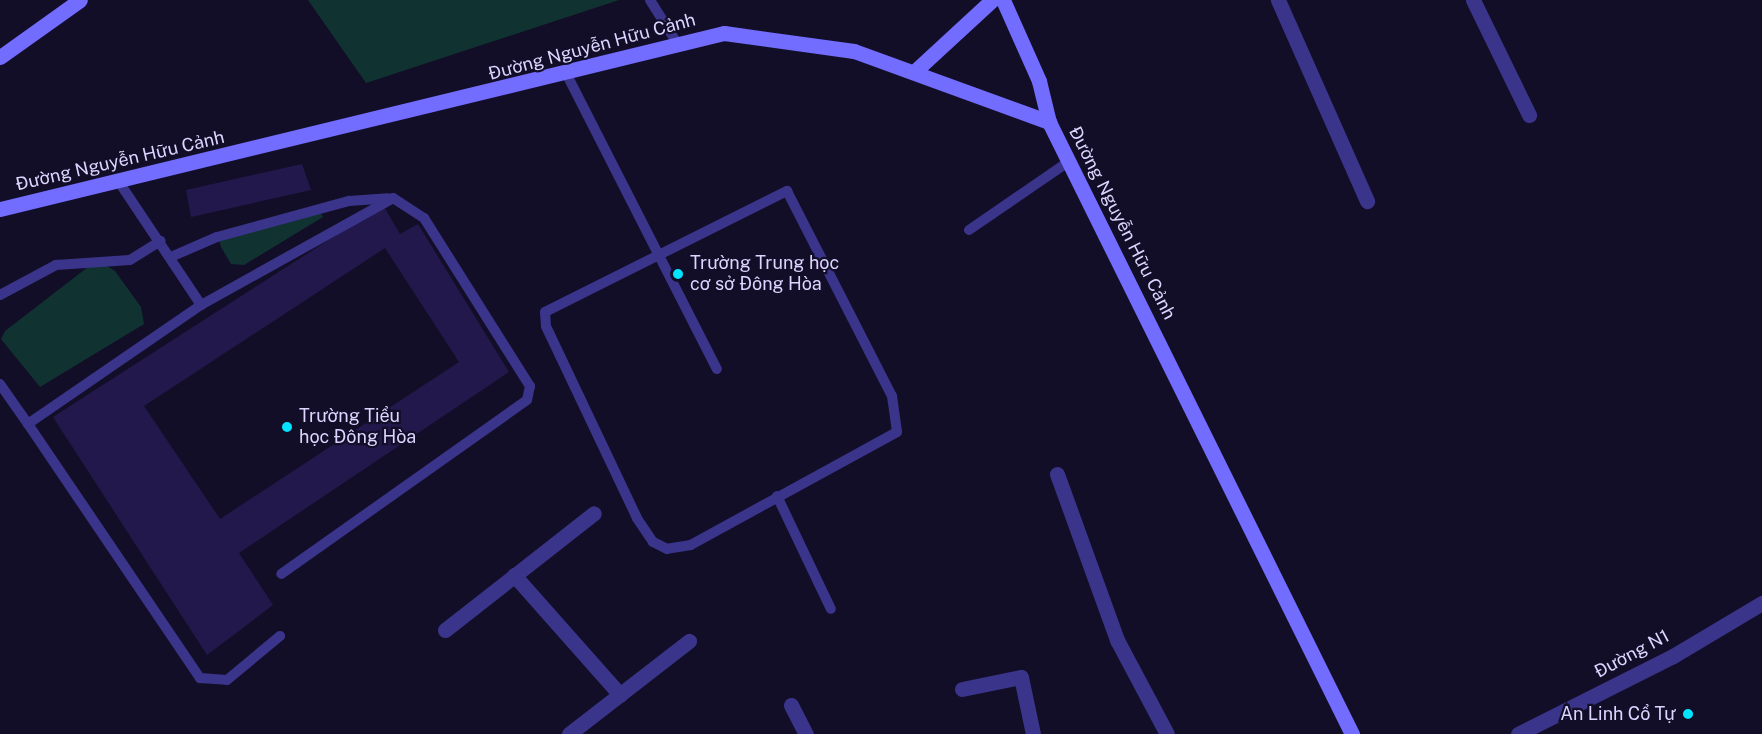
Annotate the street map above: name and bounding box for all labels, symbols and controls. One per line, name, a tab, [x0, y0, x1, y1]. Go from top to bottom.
street label: Đường Nguyễn Hữu Cảnh	[486, 9, 698, 85]
street label: Đường Nguyễn Hữu Cảnh	[1064, 123, 1180, 323]
street label: Đường Nguyễn Hữu Cảnh	[14, 126, 226, 196]
place label: Trường Trung học cơ sở Đông Hòa	[690, 253, 839, 296]
marker: Trường Trung học cơ sở Đông Hòa	[671, 267, 685, 281]
place label: Trường Tiểu học Đông Hòa	[299, 406, 416, 448]
marker: Trường Tiểu học Đông Hòa	[280, 420, 294, 434]
street label: Đường N1	[1591, 625, 1673, 683]
place label: An Linh Cổ Tự	[1560, 703, 1676, 725]
marker: An Linh Cổ Tự	[1681, 707, 1695, 721]

